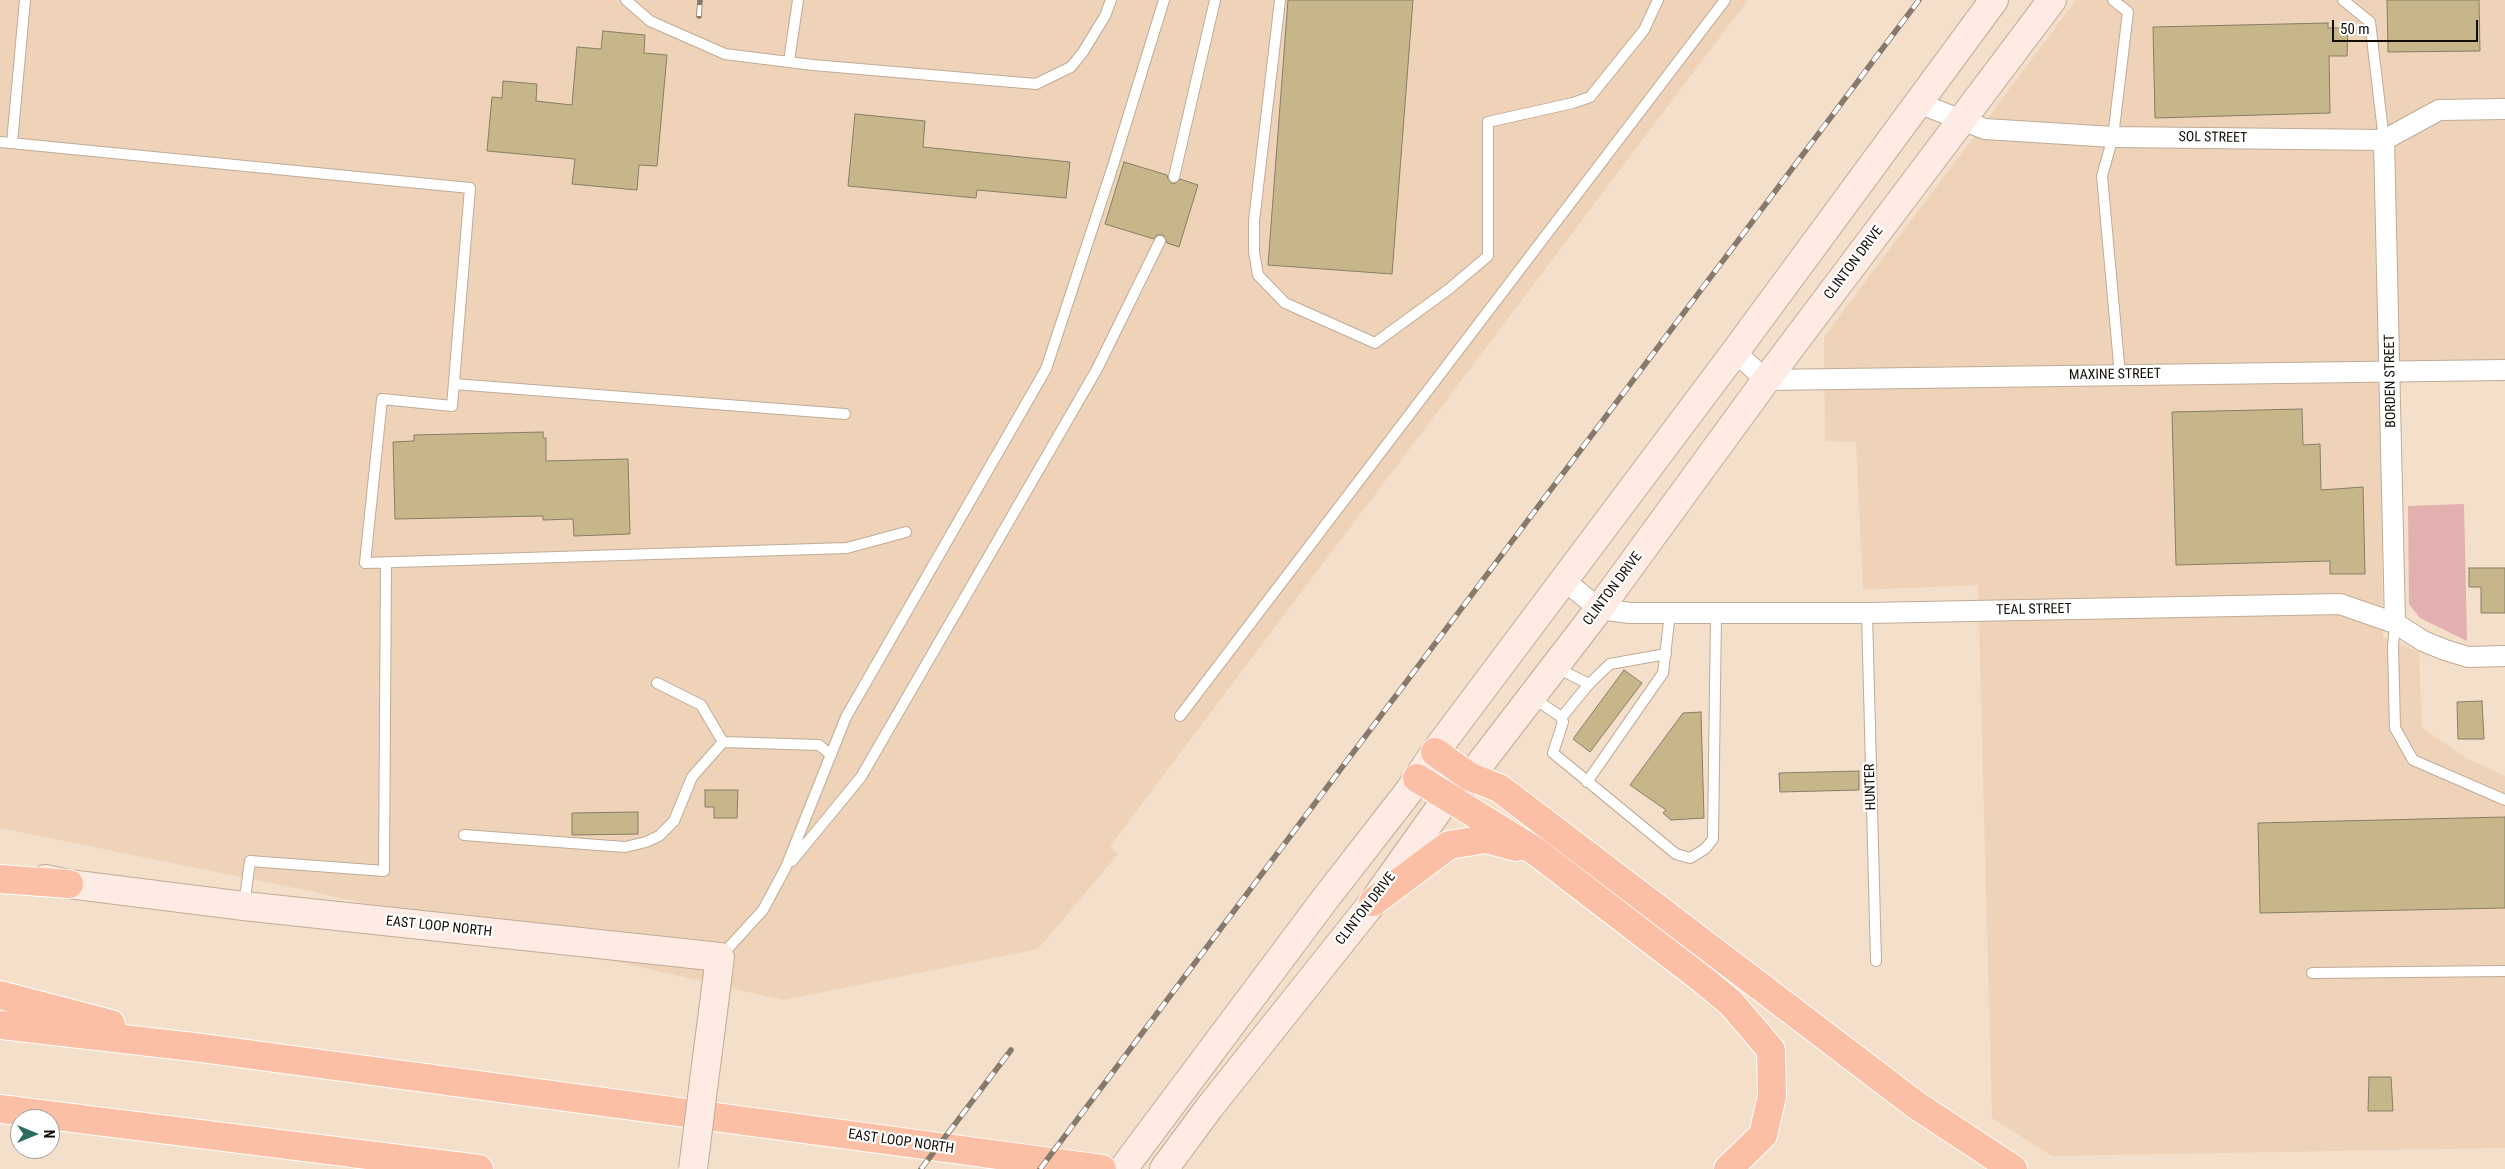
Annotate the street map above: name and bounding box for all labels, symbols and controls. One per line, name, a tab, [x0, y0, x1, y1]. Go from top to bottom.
scale bar	[2335, 10, 2481, 42]
text: 50 m	[2340, 20, 2370, 38]
street label: SOL STREET	[2178, 129, 2248, 147]
street label: CLINTON DRIVE	[1821, 223, 1887, 303]
street label: BORDEN STREET	[2382, 334, 2400, 428]
street label: MAXINE STREET	[2069, 366, 2161, 384]
street label: CLINTON DRIVE	[1580, 549, 1646, 629]
street label: TEAL STREET	[1996, 601, 2072, 619]
street label: HUNTER	[1862, 763, 1880, 811]
street label: CLINTON DRIVE	[1332, 869, 1400, 949]
street label: EAST LOOP NORTH	[385, 913, 493, 941]
north arrow	[10, 1109, 60, 1159]
street label: EAST LOOP NORTH	[847, 1126, 955, 1158]
text: N	[41, 1130, 57, 1138]

